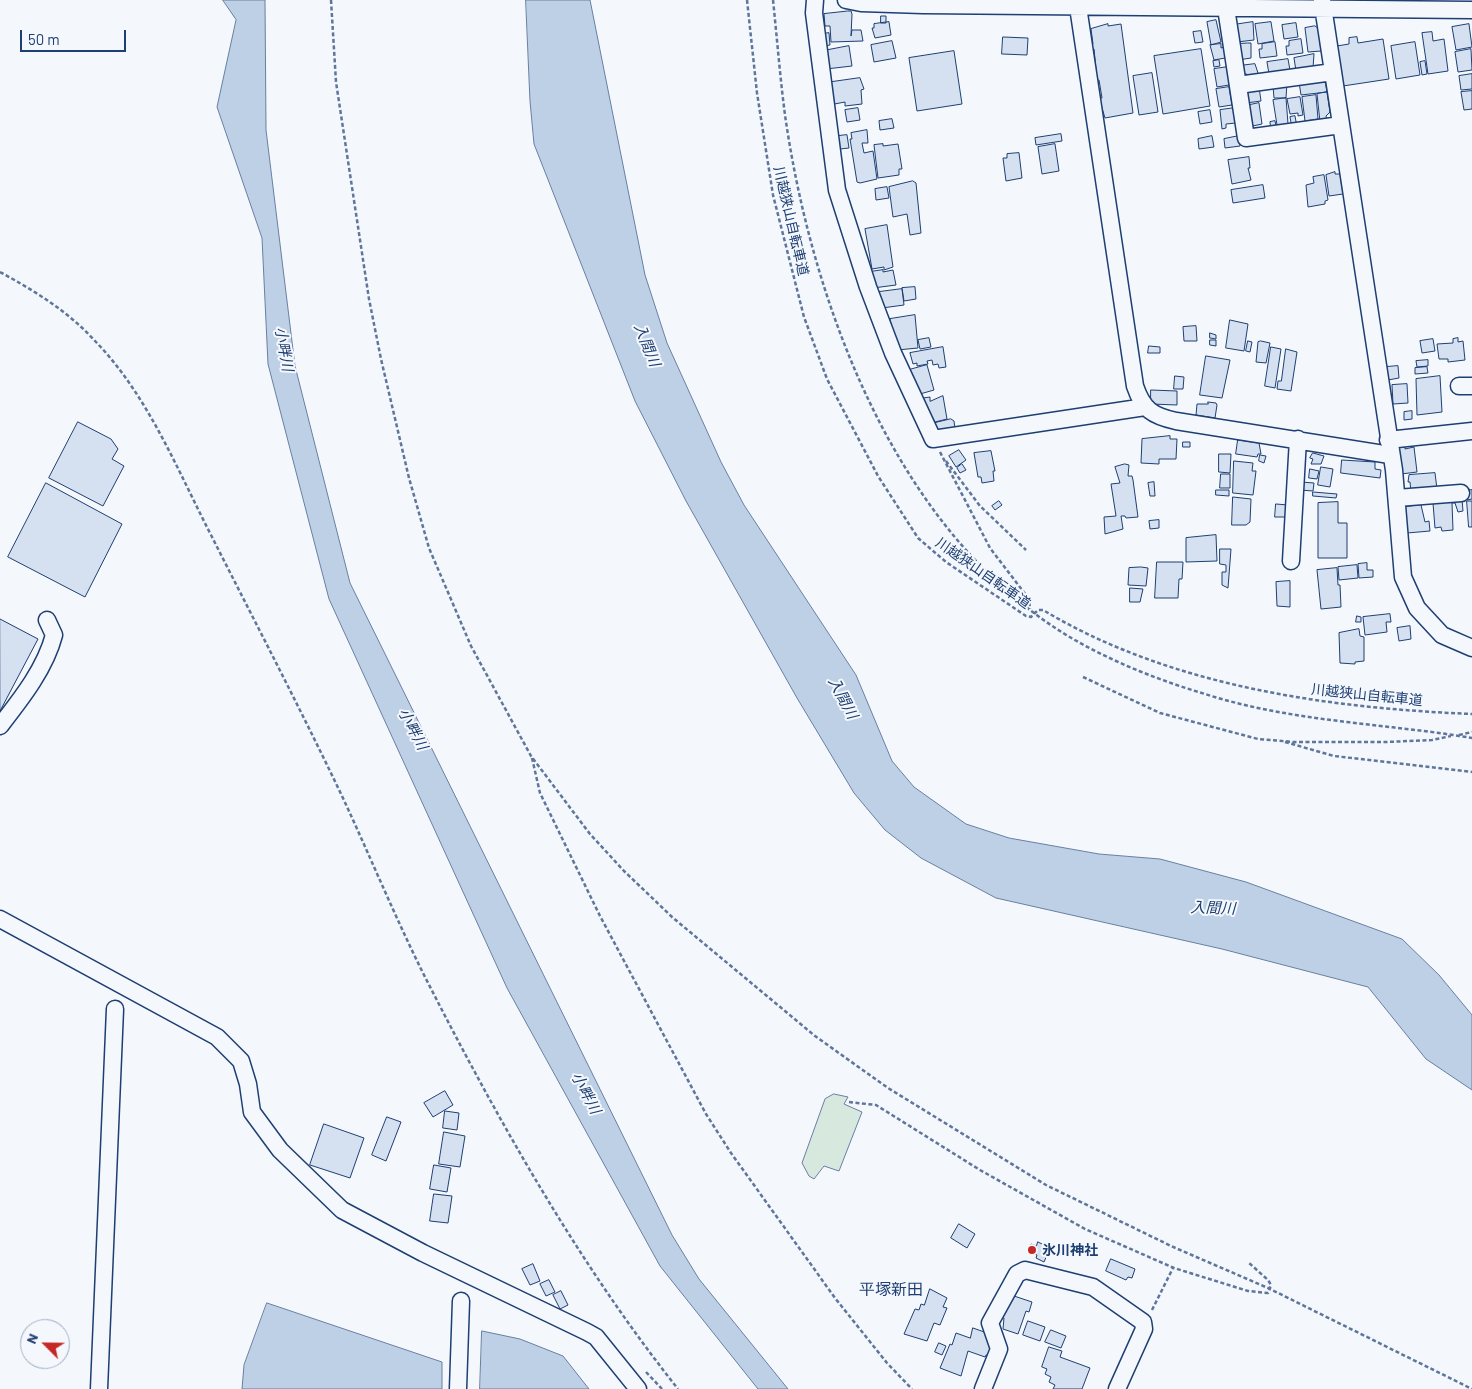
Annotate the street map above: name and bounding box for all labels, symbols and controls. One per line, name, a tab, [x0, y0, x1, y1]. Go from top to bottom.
scale bar	[22, 20, 129, 52]
text: 50 m	[28, 30, 60, 48]
street label: 川越狭山自転車道	[770, 165, 812, 277]
water label: 入間川	[630, 321, 664, 369]
water label: 小畔川	[271, 325, 297, 373]
street label: 川越狭山自転車道	[932, 534, 1034, 612]
water label: 入間川	[824, 674, 862, 722]
street label: 川越狭山自転車道	[1310, 681, 1424, 709]
water label: 小畔川	[394, 705, 432, 753]
water label: 入間川	[1190, 898, 1236, 918]
water label: 小畔川	[567, 1069, 605, 1117]
place label: 氷川神社	[1042, 1242, 1098, 1258]
marker: 氷川神社	[1026, 1244, 1038, 1256]
district label: 平塚新田	[859, 1280, 923, 1300]
north arrow	[20, 1319, 70, 1369]
text: N	[22, 1331, 41, 1346]

